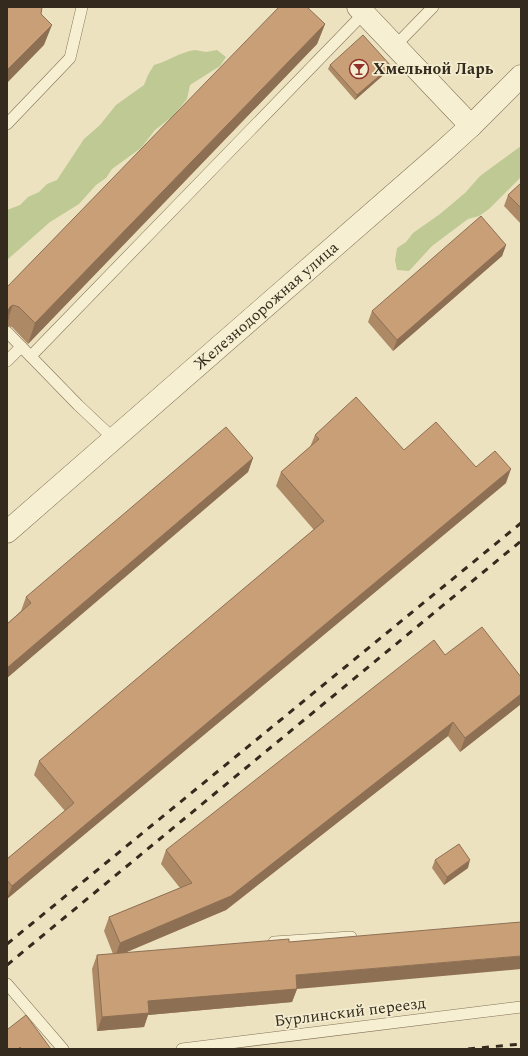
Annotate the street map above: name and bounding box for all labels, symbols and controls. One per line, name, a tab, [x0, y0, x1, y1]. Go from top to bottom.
place label: Хмельной Ларь	[373, 57, 494, 81]
bar icon: Хмельной Ларь	[348, 58, 370, 80]
street label: Железнодорожная улица	[188, 236, 344, 376]
street label: Бурлинский переезд	[273, 991, 427, 1033]

